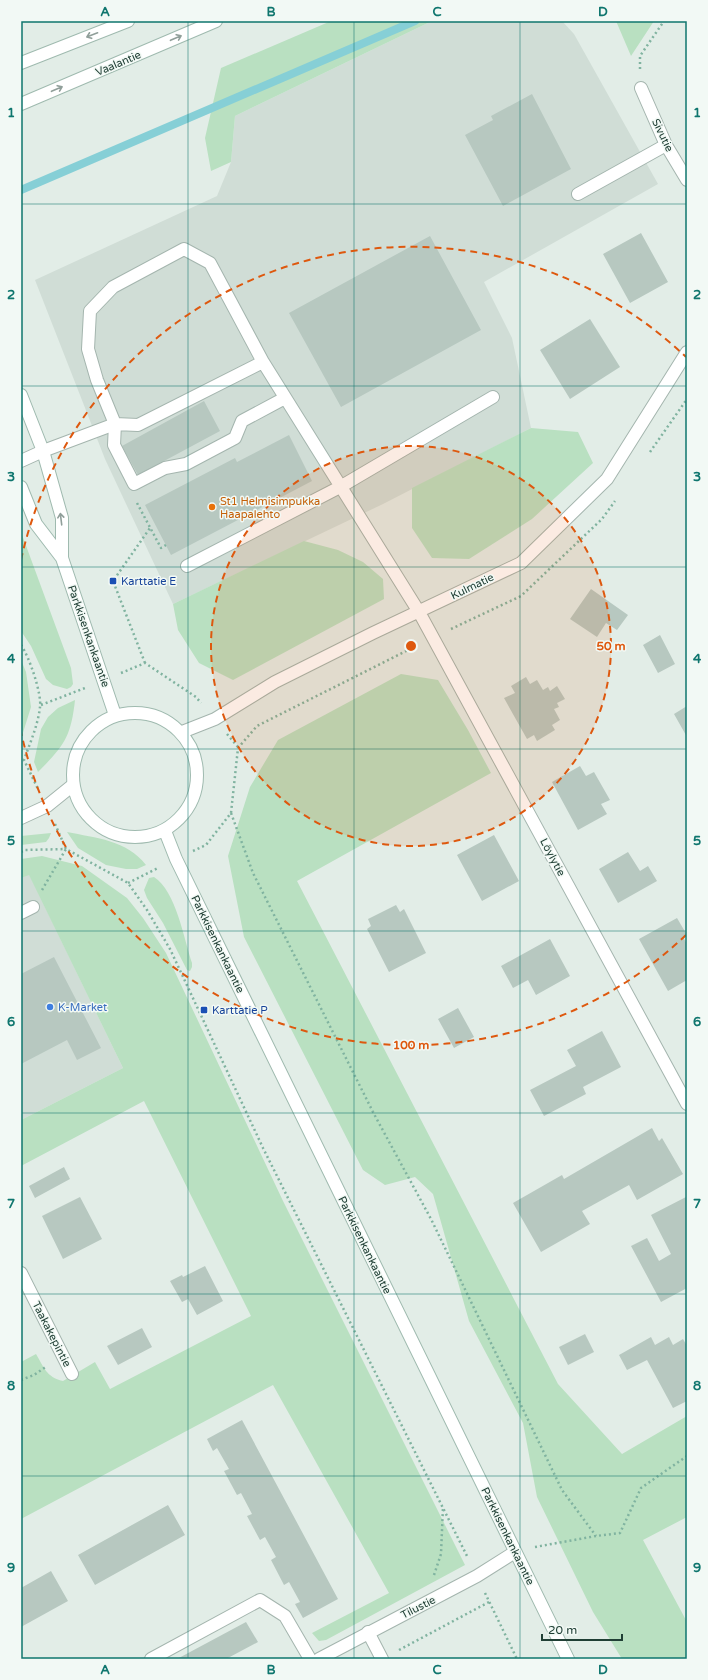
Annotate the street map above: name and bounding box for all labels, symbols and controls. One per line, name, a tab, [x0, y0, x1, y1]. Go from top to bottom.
text: A	[100, 4, 110, 20]
text: B	[266, 4, 276, 20]
text: C	[432, 4, 442, 20]
text: D	[598, 4, 608, 20]
one-way arrow	[87, 32, 99, 40]
one-way arrow	[170, 34, 182, 41]
street label: Vaalantie	[94, 48, 143, 79]
one-way arrow	[50, 85, 62, 92]
text: 1	[7, 105, 15, 121]
text: 1	[693, 105, 701, 121]
street label: Sivutie	[649, 117, 676, 154]
text: 2	[7, 287, 15, 303]
text: 2	[693, 287, 701, 303]
text: 3	[7, 469, 15, 485]
text: 3	[693, 469, 701, 485]
place label: St1 Helmisimpukka Haapalehto	[220, 495, 320, 521]
marker: St1 Helmisimpukka Haapalehto	[207, 502, 217, 512]
one-way arrow	[57, 513, 65, 526]
street label: Kulmatie	[449, 570, 496, 602]
place label: Karttatie E	[121, 575, 176, 588]
marker: Karttatie E	[108, 576, 118, 586]
street label: Parkkisenkankaantie	[65, 583, 112, 689]
centre of rings	[404, 639, 418, 653]
text: 50 m	[596, 639, 626, 653]
text: 4	[7, 651, 16, 667]
text: 4	[693, 651, 702, 667]
text: 5	[7, 833, 15, 849]
text: 5	[693, 833, 701, 849]
street label: Löylytie	[537, 836, 568, 878]
street label: Parkkisenkankaantie	[188, 893, 247, 995]
place label: K-Market	[58, 1001, 107, 1014]
marker: K-Market	[45, 1002, 55, 1012]
place label: Karttatie P	[212, 1004, 268, 1017]
marker: Karttatie P	[199, 1005, 209, 1015]
text: 6	[7, 1014, 15, 1030]
text: 6	[693, 1014, 701, 1030]
text: 100 m	[393, 1038, 429, 1052]
street label: Parkkisenkankaantie	[335, 1194, 394, 1296]
text: 7	[7, 1196, 15, 1212]
text: 7	[693, 1196, 701, 1212]
street label: Taakakepintie	[29, 1299, 74, 1369]
text: 8	[7, 1378, 15, 1394]
text: 8	[693, 1378, 701, 1394]
street label: Parkkisenkankaantie	[478, 1485, 537, 1587]
text: 9	[7, 1560, 15, 1576]
text: 9	[693, 1560, 701, 1576]
street label: Tilustie	[399, 1593, 438, 1622]
scale bar	[542, 1616, 622, 1642]
text: 20 m	[548, 1623, 577, 1637]
text: A	[100, 1662, 110, 1678]
text: B	[266, 1662, 276, 1678]
text: C	[432, 1662, 442, 1678]
text: D	[598, 1662, 608, 1678]

